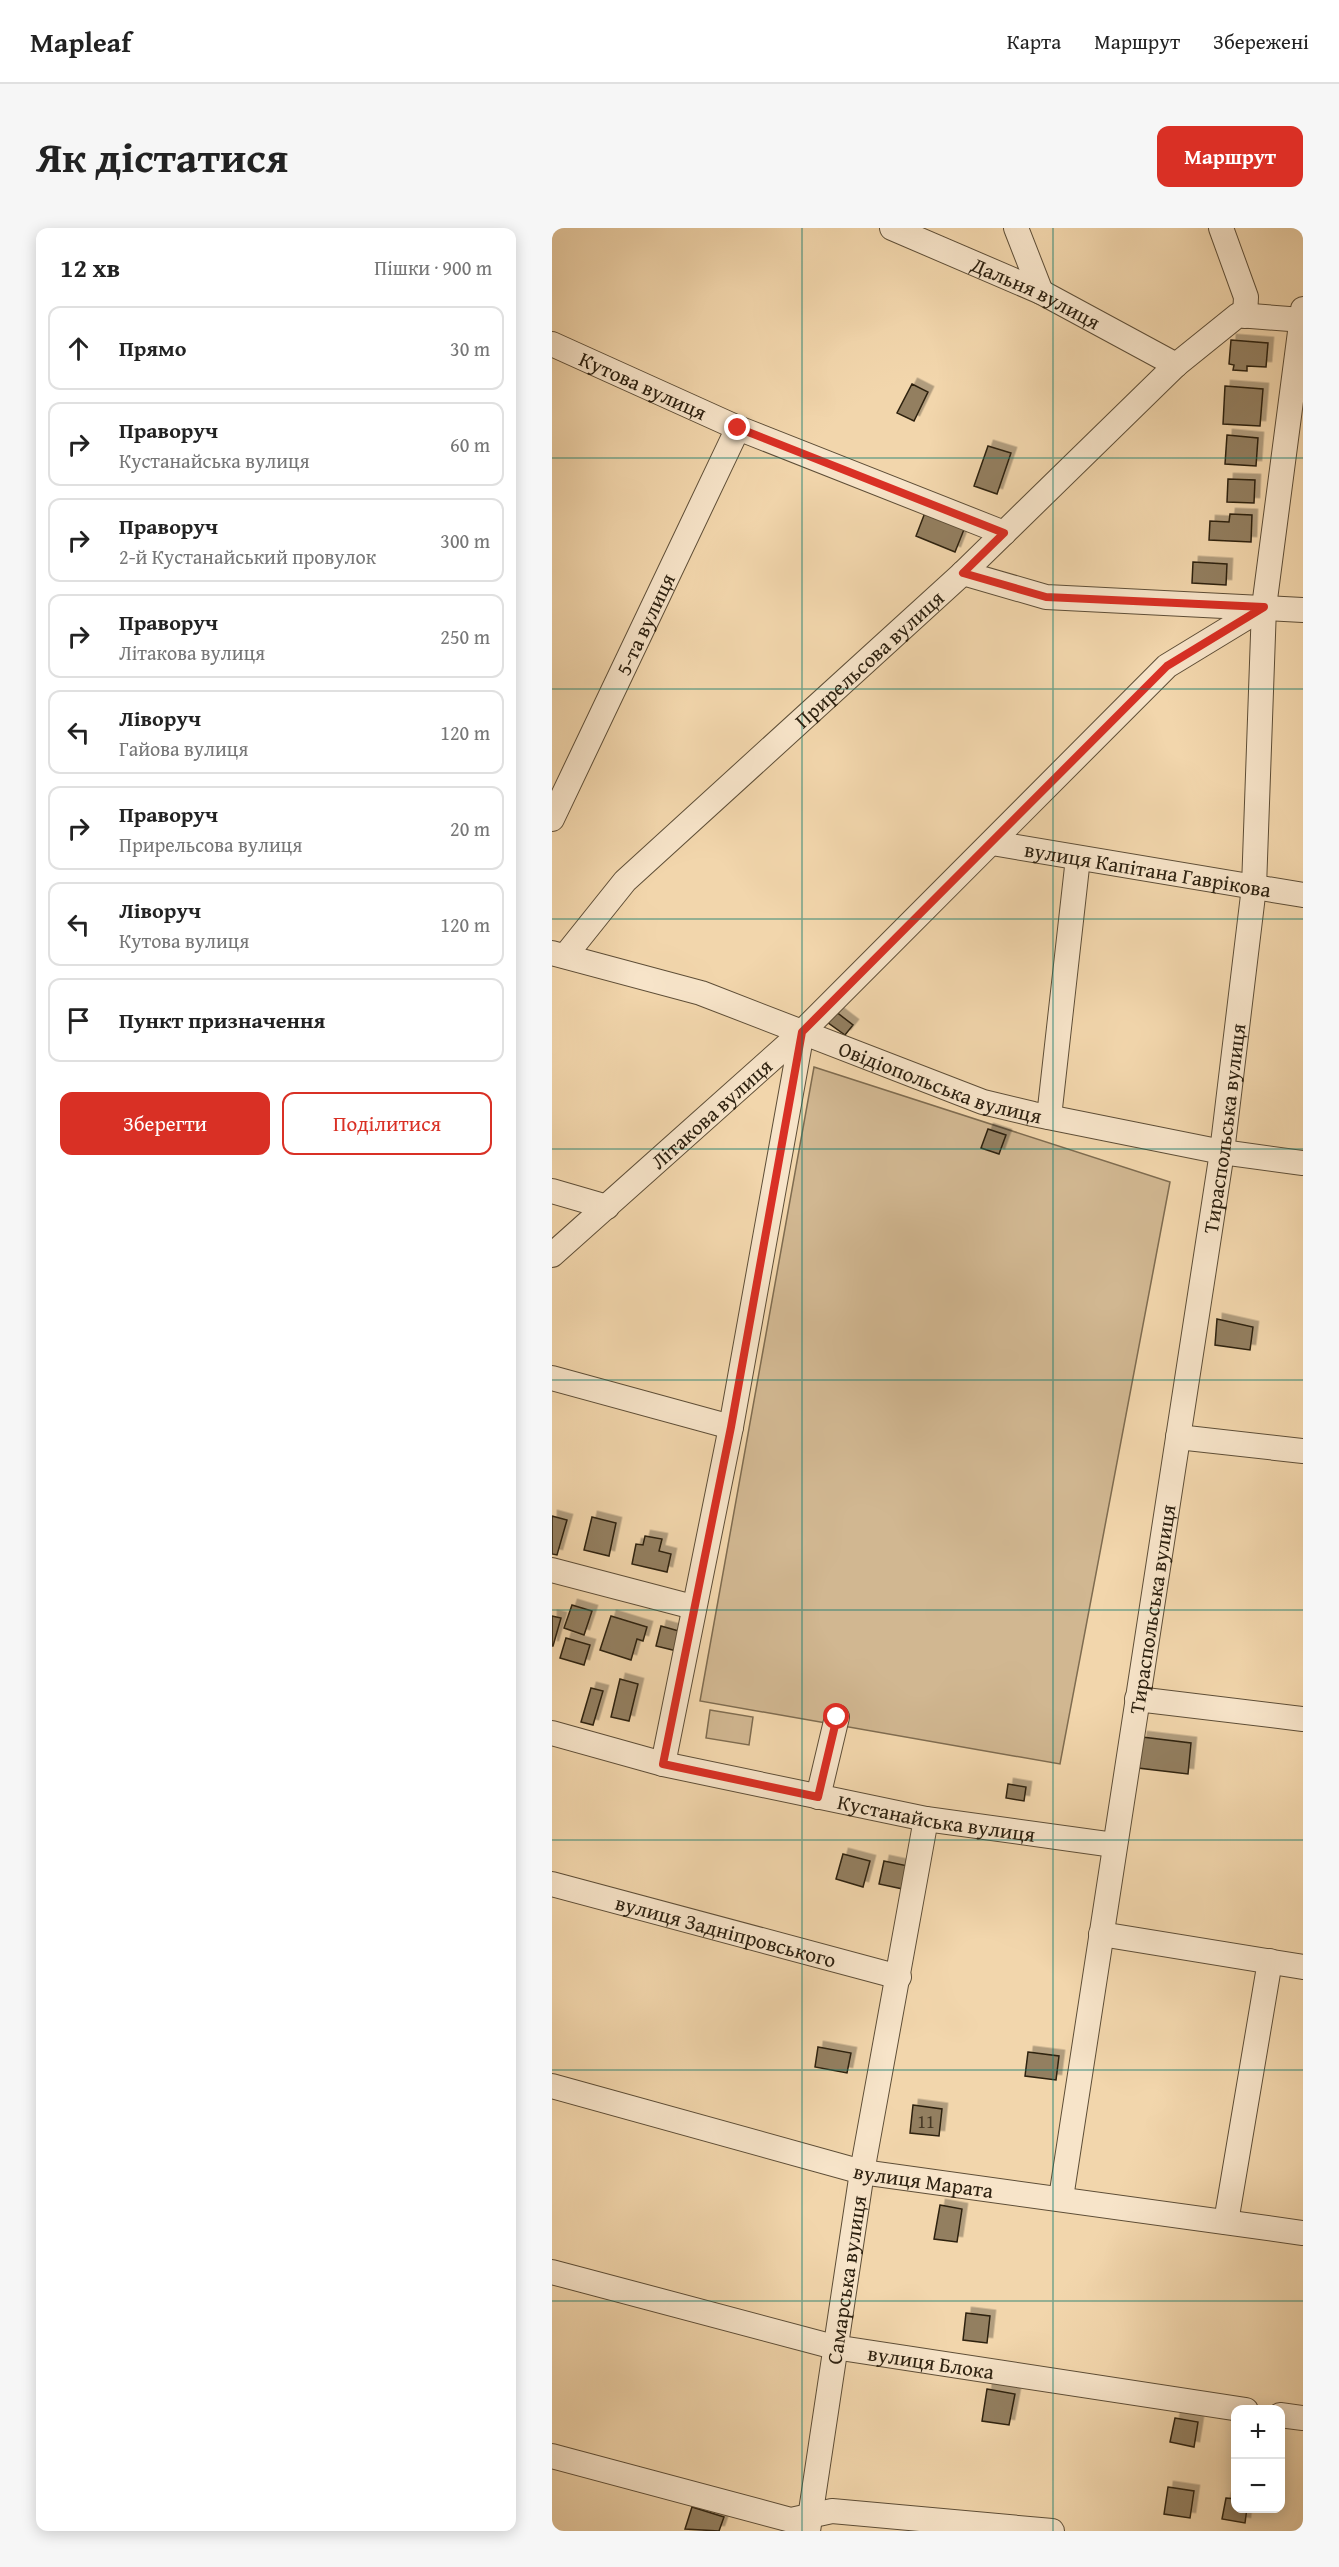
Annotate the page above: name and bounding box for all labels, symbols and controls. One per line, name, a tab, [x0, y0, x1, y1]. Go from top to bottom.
text: Mapleaf	[30, 21, 131, 62]
text: Карта	[1007, 26, 1061, 57]
text: Маршрут	[1094, 26, 1180, 57]
text: Збережені	[1213, 26, 1309, 57]
text: Як дістатися	[36, 126, 288, 187]
button: Маршрут	[1157, 126, 1303, 187]
text: 12 хв	[60, 248, 120, 287]
street label: Дальня вулиця	[966, 248, 1107, 337]
text: Пішки · 900 m	[374, 253, 492, 282]
icon: ahead	[62, 332, 95, 365]
text: Прямо	[119, 332, 186, 364]
text: 30 m	[450, 334, 490, 363]
street label: Кутова вулиця	[574, 343, 712, 428]
text: Праворуч	[119, 414, 218, 446]
route end	[724, 414, 750, 440]
icon: right	[62, 428, 95, 461]
text: 60 m	[450, 430, 490, 459]
text: Кустанайська вулиця	[119, 446, 310, 475]
text: Праворуч	[119, 510, 218, 542]
icon: right	[62, 524, 95, 557]
text: 300 m	[440, 526, 490, 555]
text: 2-й Кустанайський провулок	[119, 542, 376, 571]
street label: 5-та вулиця	[607, 567, 683, 680]
street label: Прирельсова вулиця	[787, 582, 951, 735]
text: Праворуч	[119, 606, 218, 638]
icon: right	[62, 620, 95, 653]
text: 250 m	[440, 622, 490, 651]
text: Літакова вулиця	[119, 638, 265, 667]
text: Ліворуч	[119, 702, 201, 734]
icon: left	[62, 716, 95, 749]
text: 120 m	[440, 718, 490, 747]
text: Гайова вулиця	[119, 734, 248, 763]
text: Праворуч	[119, 798, 218, 830]
icon: right	[62, 812, 95, 845]
text: 20 m	[450, 814, 490, 843]
text: Прирельсова вулиця	[119, 830, 302, 859]
street label: вулиця Капітана Гаврікова	[1022, 833, 1273, 905]
text: Ліворуч	[119, 894, 201, 926]
icon: left	[62, 908, 95, 941]
text: 120 m	[440, 910, 490, 939]
text: Кутова вулиця	[119, 926, 249, 955]
icon: arrive	[62, 1004, 95, 1037]
text: Пункт призначення	[119, 1004, 325, 1036]
street label: Тираспольська вулиця	[1194, 1021, 1253, 1235]
street label: Овідіопольська вулиця	[834, 1032, 1045, 1131]
street label: Літакова вулиця	[643, 1050, 779, 1176]
button: Зберегти	[60, 1092, 270, 1155]
button: Поділитися	[282, 1092, 492, 1155]
street label: Тираспольська вулиця	[1120, 1502, 1183, 1716]
route start	[823, 1703, 849, 1729]
street label: Кустанайська вулиця	[835, 1785, 1038, 1849]
street label: вулиця Задніпровського	[612, 1886, 840, 1975]
house number: 11	[917, 2108, 935, 2135]
street label: вулиця Марата	[850, 2155, 995, 2205]
street label: Самарська вулиця	[818, 2193, 874, 2366]
street label: вулиця Блока	[866, 2337, 996, 2387]
map controls	[1231, 2405, 1285, 2513]
button: +	[1231, 2405, 1285, 2459]
button: −	[1231, 2459, 1285, 2513]

